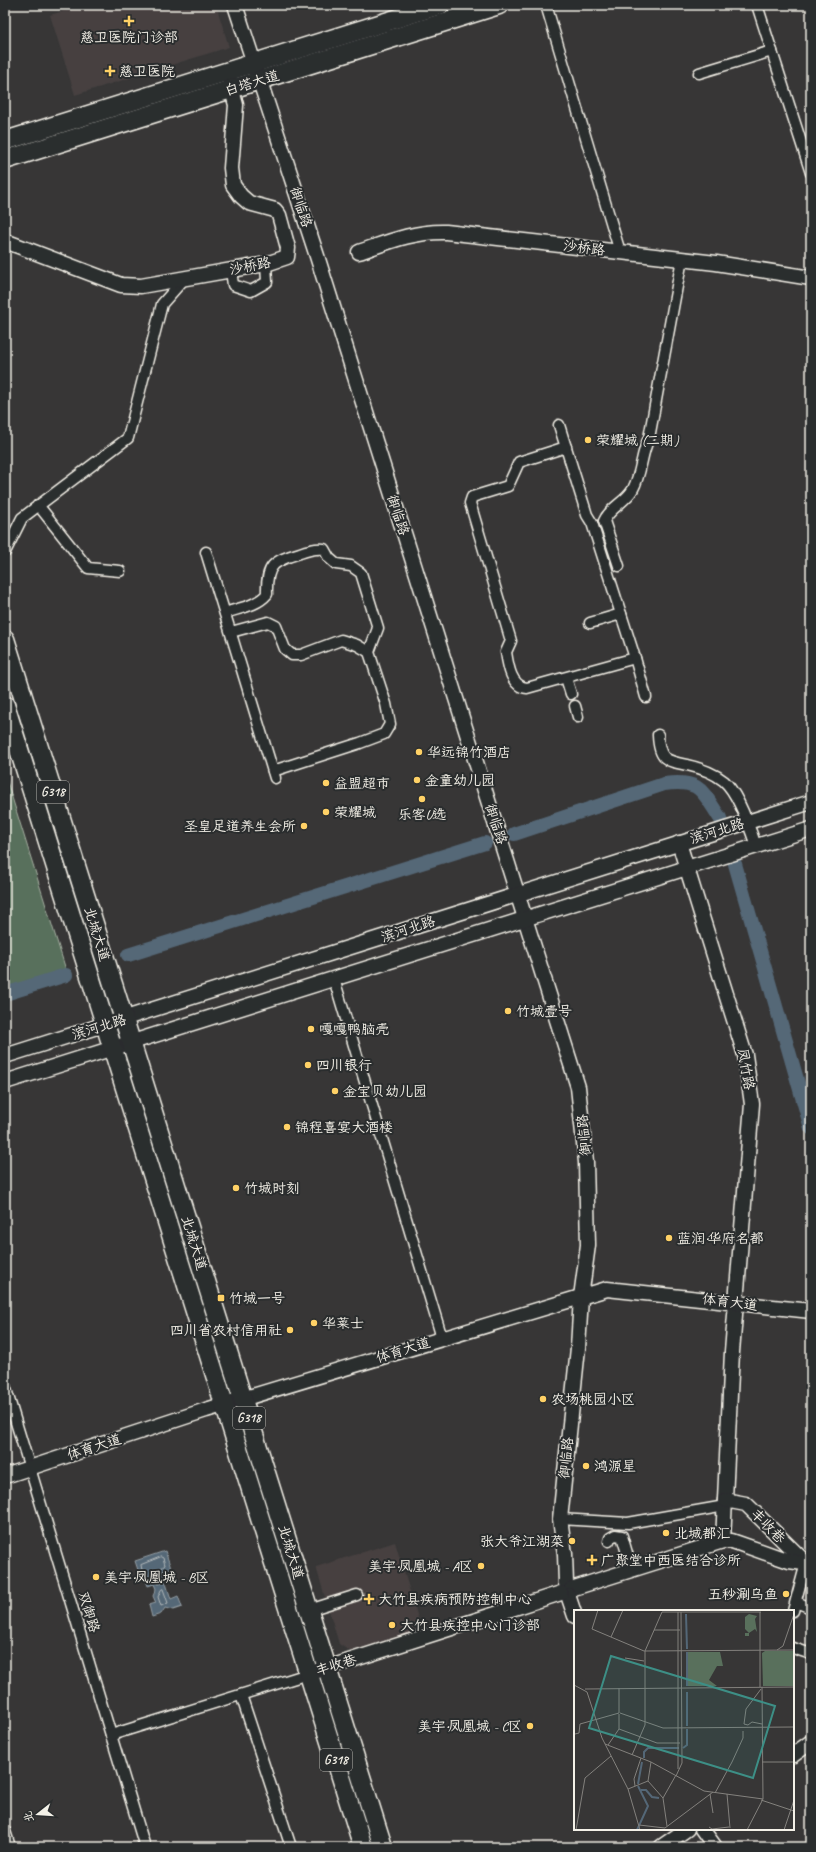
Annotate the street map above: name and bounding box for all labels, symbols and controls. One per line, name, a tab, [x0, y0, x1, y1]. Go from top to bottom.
marker: 慈卫医院门诊部	[123, 15, 135, 27]
place label: 慈卫医院门诊部	[80, 29, 178, 46]
place label: 慈卫医院	[119, 63, 175, 80]
marker: 慈卫医院	[104, 65, 116, 77]
street label: 白塔大道	[223, 67, 281, 99]
street label: 御临路	[286, 184, 316, 230]
street label: 沙桥路	[562, 237, 606, 259]
street label: 沙桥路	[228, 254, 272, 278]
place label: 荣耀城 (二期)	[596, 432, 680, 449]
marker: 荣耀城 (二期)	[583, 435, 593, 445]
street label: 御临路	[383, 492, 413, 538]
place label: 华远锦竹酒店	[427, 744, 511, 761]
marker: 华远锦竹酒店	[414, 747, 424, 757]
place label: 金童幼儿园	[425, 772, 495, 789]
place label: 益盟超市	[334, 775, 390, 792]
marker: 金童幼儿园	[412, 775, 422, 785]
marker: 益盟超市	[321, 778, 331, 788]
road number: G318	[37, 781, 69, 803]
marker: 乐客U选	[417, 794, 427, 804]
street label: 御临路	[481, 801, 511, 847]
place label: 荣耀城	[334, 804, 376, 821]
place label: 乐客U选	[398, 806, 446, 823]
marker: 荣耀城	[321, 807, 331, 817]
street label: 滨河北路	[688, 815, 746, 847]
place label: 圣皇足道养生会所	[184, 818, 296, 835]
marker: 圣皇足道养生会所	[299, 821, 309, 831]
street label: 北城大道	[81, 905, 113, 963]
street label: 滨河北路	[379, 912, 437, 946]
place label: 竹城壹号	[516, 1003, 572, 1020]
marker: 竹城壹号	[503, 1006, 513, 1016]
street label: 滨河北路	[70, 1011, 128, 1043]
place label: 嘎嘎鸭脑壳	[319, 1021, 389, 1038]
marker: 嘎嘎鸭脑壳	[306, 1024, 316, 1034]
street label: 凤竹路	[734, 1047, 758, 1091]
place label: 四川银行	[316, 1057, 372, 1074]
marker: 四川银行	[303, 1060, 313, 1070]
place label: 金宝贝幼儿园	[343, 1083, 427, 1100]
marker: 金宝贝幼儿园	[330, 1086, 340, 1096]
street label: 御临路	[574, 1113, 594, 1157]
place label: 锦程喜宴大酒楼	[295, 1119, 393, 1136]
marker: 锦程喜宴大酒楼	[282, 1122, 292, 1132]
place label: 竹城时刻	[244, 1180, 300, 1197]
marker: 竹城时刻	[231, 1183, 241, 1193]
street label: 北城大道	[178, 1214, 210, 1272]
place label: 蓝润•华府名都	[677, 1230, 764, 1247]
marker: 蓝润•华府名都	[664, 1233, 674, 1243]
place label: 竹城一号	[229, 1290, 285, 1307]
street label: 体育大道	[701, 1290, 759, 1314]
marker: 竹城一号	[216, 1293, 226, 1303]
place label: 华莱士	[322, 1315, 364, 1332]
marker: 华莱士	[309, 1318, 319, 1328]
place label: 四川省农村信用社	[170, 1322, 282, 1339]
marker: 四川省农村信用社	[285, 1325, 295, 1335]
street label: 体育大道	[374, 1334, 432, 1366]
place label: 农场桃园小区	[551, 1391, 635, 1408]
marker: 农场桃园小区	[538, 1394, 548, 1404]
road number: G318	[233, 1407, 265, 1429]
street label: 体育大道	[65, 1430, 123, 1464]
street label: 御临路	[555, 1436, 577, 1480]
place label: 鸿源星	[594, 1458, 636, 1475]
marker: 鸿源星	[581, 1461, 591, 1471]
street label: 丰收巷	[747, 1505, 790, 1548]
street label: 北城大道	[275, 1523, 307, 1581]
place label: 北城都汇	[674, 1525, 730, 1542]
marker: 北城都汇	[661, 1528, 671, 1538]
place label: 张大爷江湖菜	[480, 1533, 564, 1550]
marker: 张大爷江湖菜	[567, 1536, 577, 1546]
place label: 广聚堂中西医结合诊所	[601, 1552, 741, 1569]
marker: 广聚堂中西医结合诊所	[586, 1554, 598, 1566]
place label: 美宇•凤凰城 - A区	[368, 1558, 473, 1575]
marker: 美宇•凤凰城 - A区	[476, 1561, 486, 1571]
place label: 美宇•凤凰城 - B区	[104, 1569, 209, 1586]
marker: 美宇•凤凰城 - B区	[91, 1572, 101, 1582]
place label: 五秒涮乌鱼	[708, 1586, 778, 1603]
street label: 双御路	[75, 1589, 103, 1635]
marker: 五秒涮乌鱼	[781, 1589, 791, 1599]
place label: 大竹县疾病预防控制中心	[378, 1591, 532, 1608]
marker: 大竹县疾病预防控制中心	[363, 1593, 375, 1605]
inset map	[574, 1610, 794, 1830]
place label: 大竹县疾控中心门诊部	[400, 1617, 540, 1634]
marker: 大竹县疾控中心门诊部	[387, 1620, 397, 1630]
street label: 丰收巷	[313, 1650, 360, 1679]
place label: 美宇•凤凰城 - C区	[417, 1718, 522, 1735]
marker: 美宇•凤凰城 - C区	[525, 1721, 535, 1731]
road number: G318	[320, 1749, 352, 1771]
north arrow	[18, 1794, 58, 1834]
text: 北	[20, 1810, 37, 1824]

